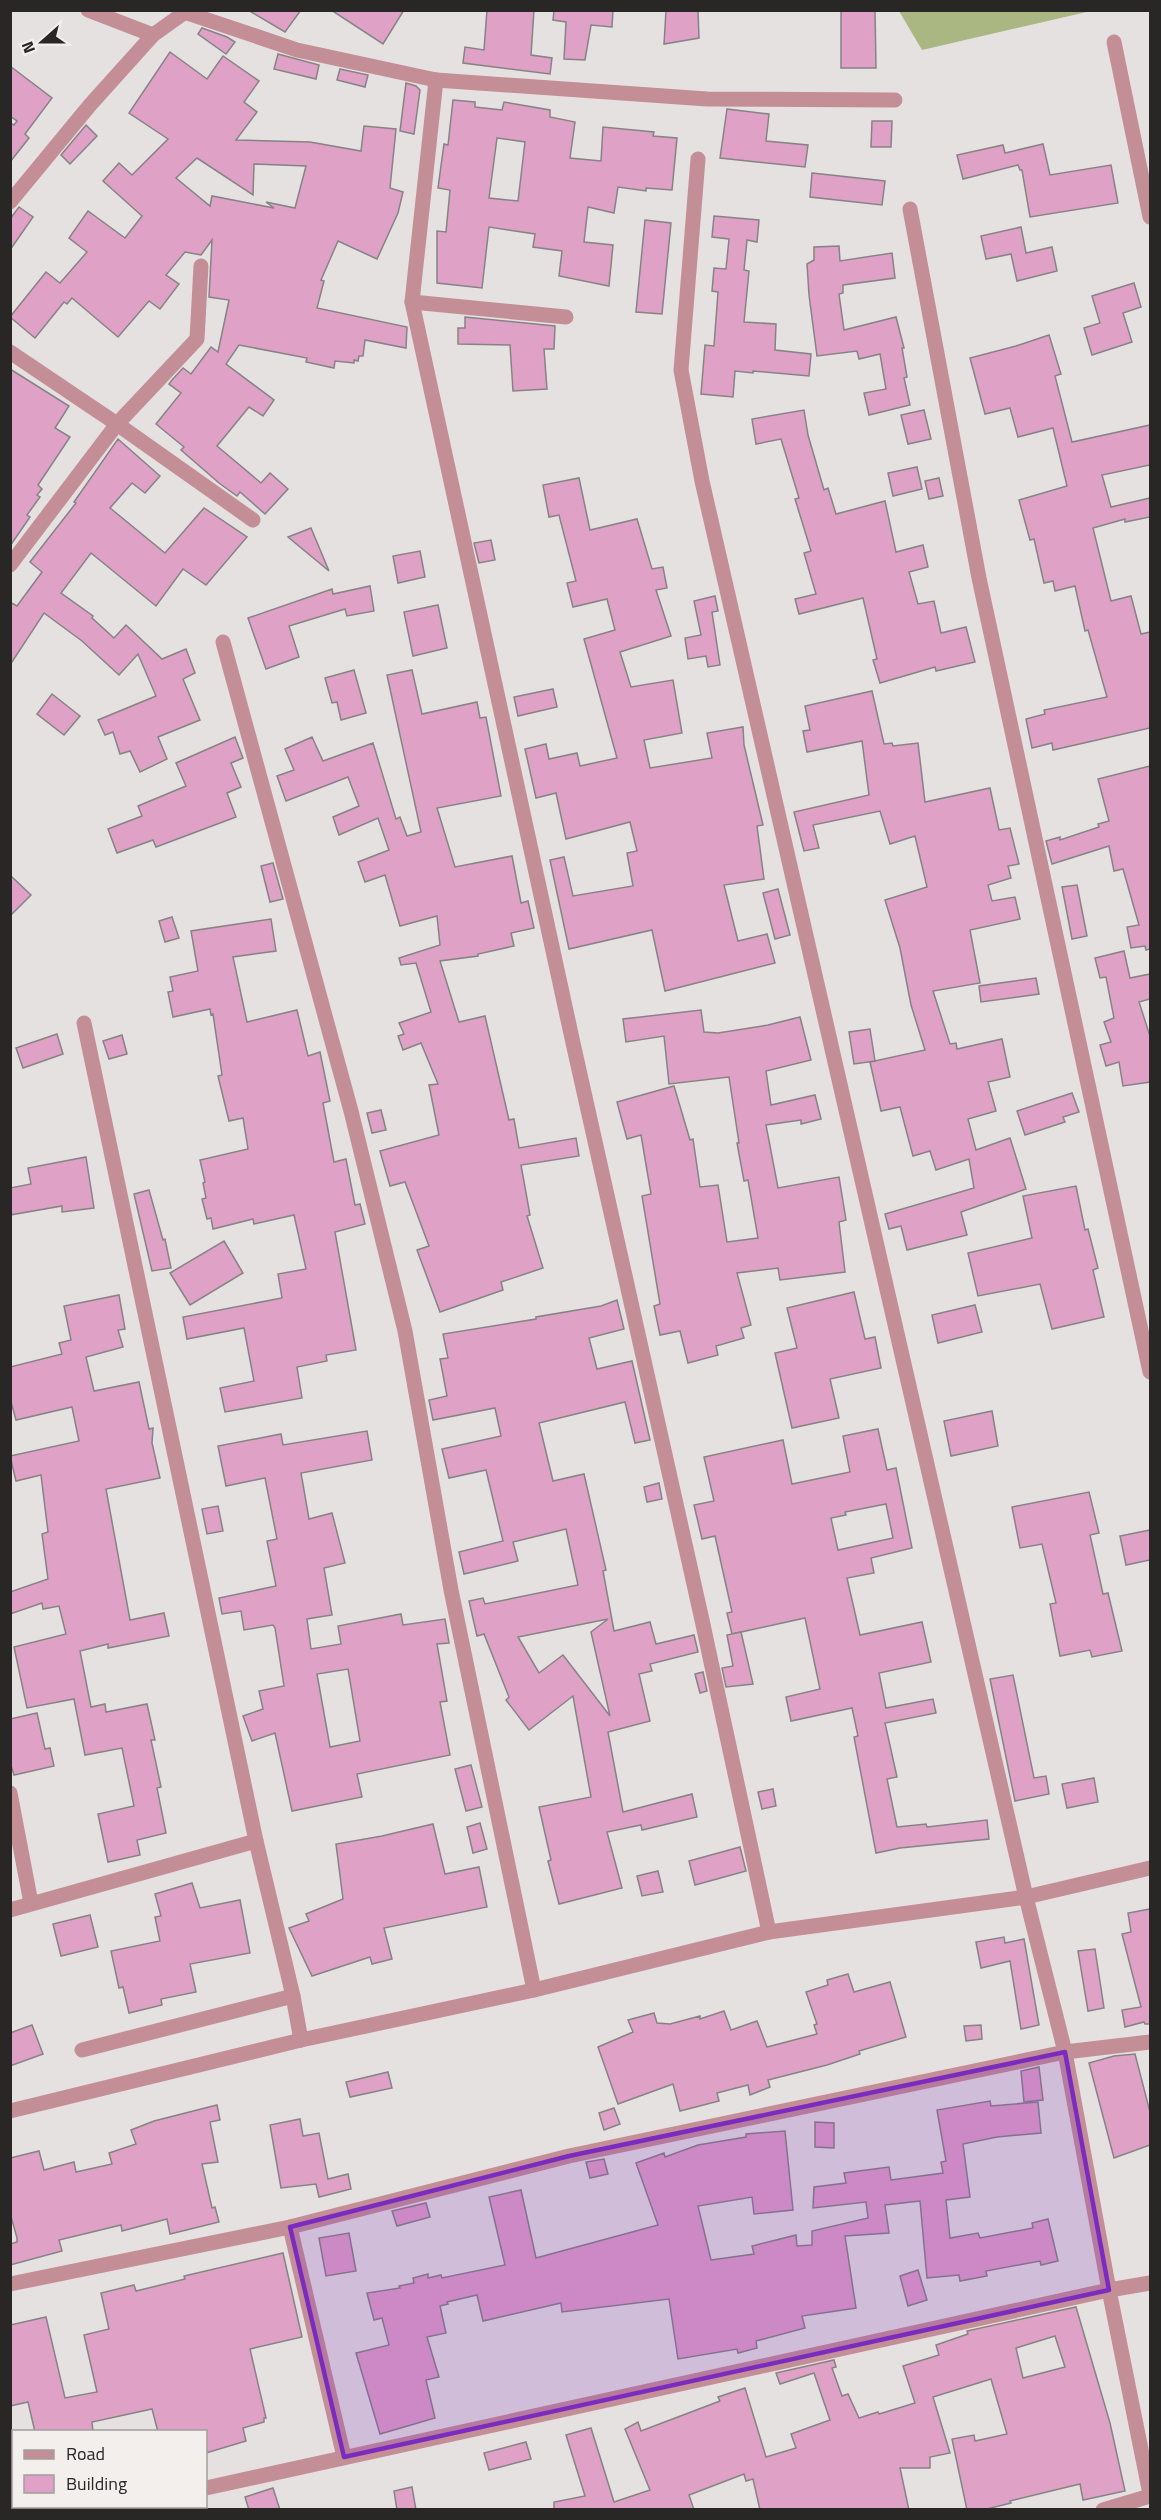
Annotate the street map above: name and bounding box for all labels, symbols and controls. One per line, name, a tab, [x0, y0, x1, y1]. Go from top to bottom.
north arrow	[12, 12, 72, 72]
text: N	[15, 38, 41, 57]
legend	[12, 2430, 207, 2508]
text: Road	[66, 2440, 105, 2467]
text: Building	[66, 2470, 127, 2497]

